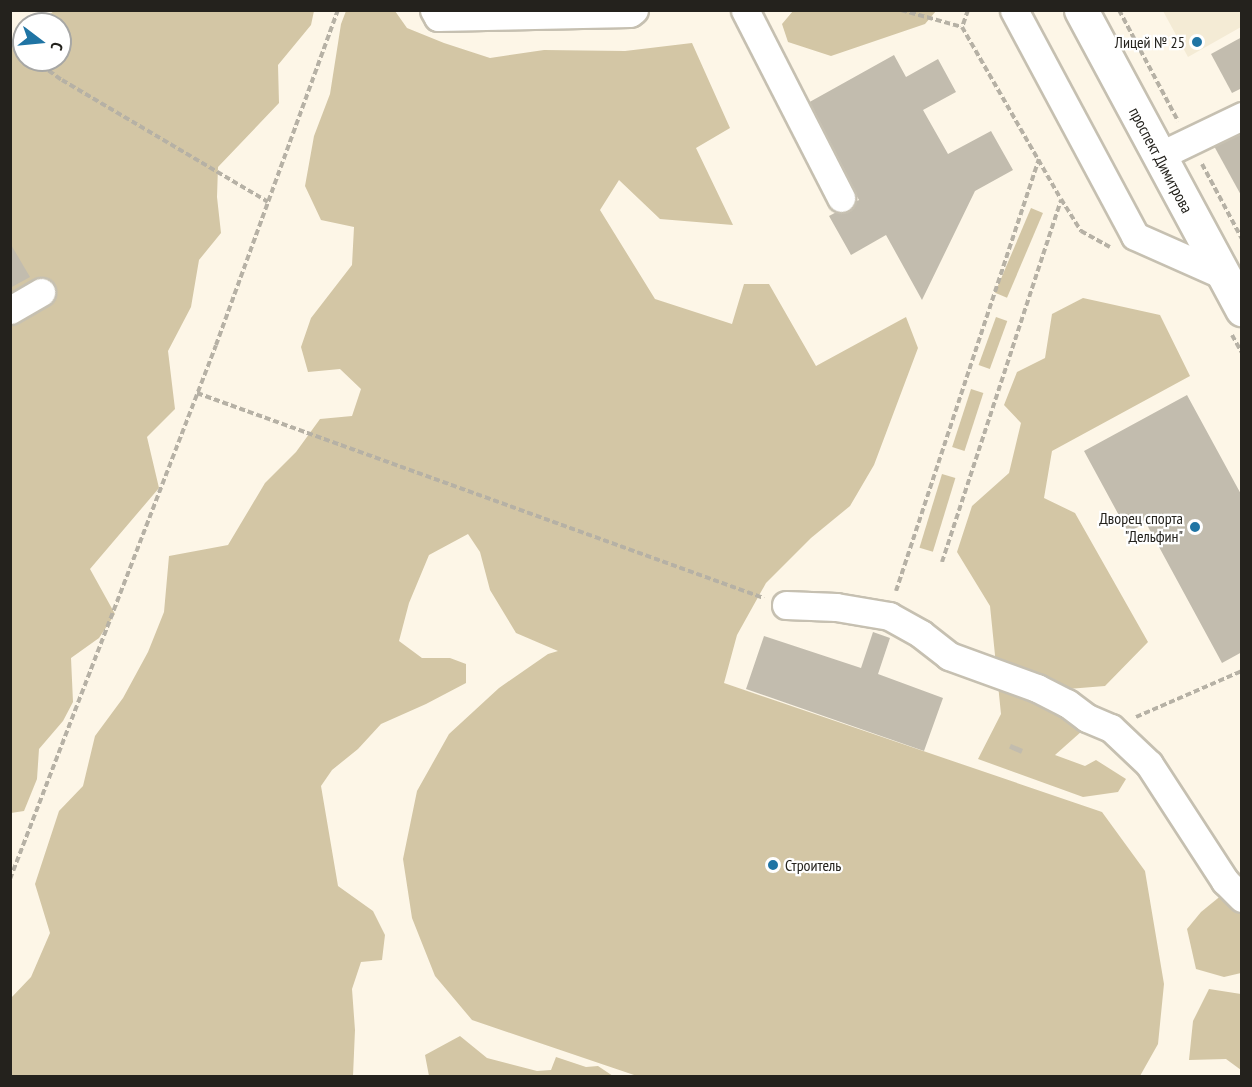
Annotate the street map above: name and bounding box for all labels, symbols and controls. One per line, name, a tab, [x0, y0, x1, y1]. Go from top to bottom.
north arrow	[12, 12, 72, 72]
place label: Лицей № 25	[1115, 32, 1185, 52]
marker: Лицей № 25	[1190, 35, 1204, 49]
text: С	[47, 40, 68, 53]
street label: проспект Димитрова	[1125, 104, 1197, 216]
place label: Дворец спорта "Дельфин"	[1099, 508, 1183, 546]
marker: Дворец спорта "Дельфин"	[1188, 520, 1202, 534]
place label: Строитель	[785, 855, 841, 875]
marker: Строитель	[766, 858, 780, 872]

